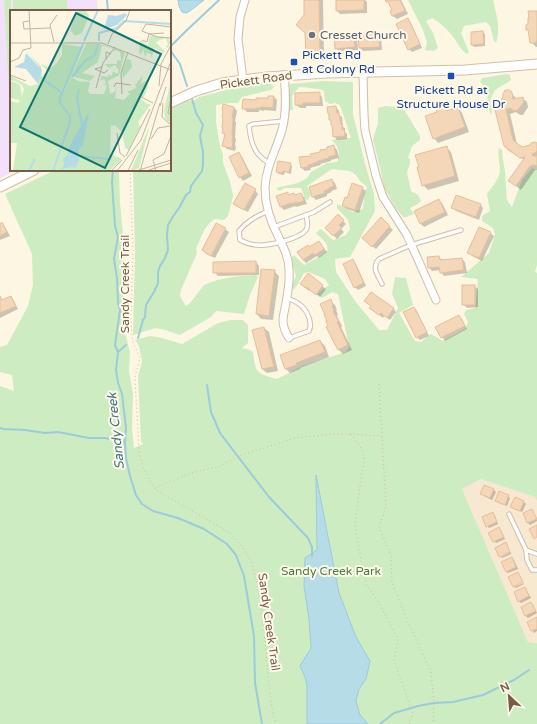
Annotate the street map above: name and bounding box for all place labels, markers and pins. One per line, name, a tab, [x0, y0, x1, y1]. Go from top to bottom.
place label: Cresset Church	[320, 28, 407, 42]
marker: Cresset Church	[307, 30, 317, 40]
place label: Pickett Rd at Colony Rd	[302, 48, 375, 76]
marker: Pickett Rd at Colony Rd	[289, 57, 299, 67]
marker: Pickett Rd at Structure House Dr	[446, 71, 456, 81]
place label: Pickett Rd at Structure House Dr	[397, 83, 506, 111]

